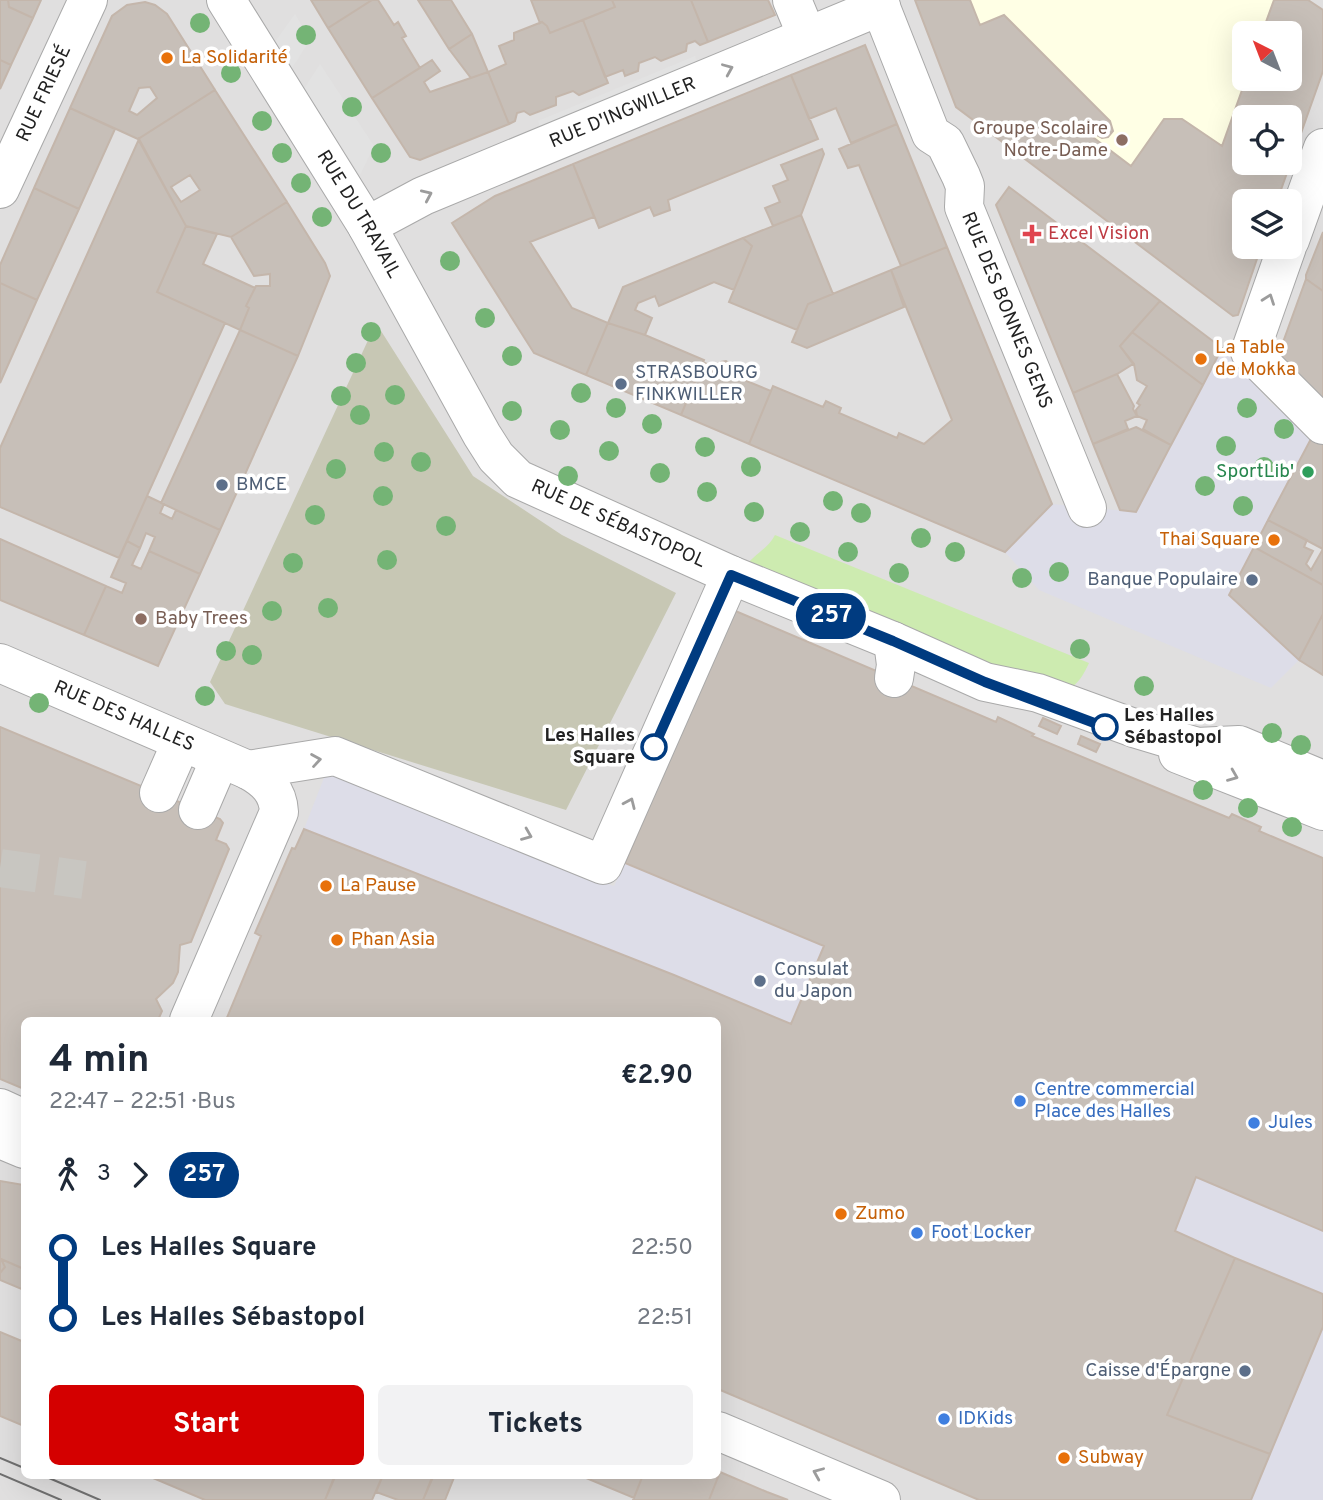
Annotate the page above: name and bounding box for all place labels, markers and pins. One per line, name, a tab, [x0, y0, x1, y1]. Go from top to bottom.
place label: La Solidarité	[181, 46, 288, 70]
marker: La Solidarité	[159, 50, 175, 66]
place label: Groupe Scolaire Notre-Dame	[973, 117, 1108, 163]
marker: Groupe Scolaire Notre-Dame	[1114, 132, 1130, 148]
place label: Excel Vision	[1048, 222, 1149, 246]
marker: Excel Vision	[1022, 224, 1042, 244]
place label: La Table de Mokka	[1215, 336, 1296, 382]
marker: La Table de Mokka	[1193, 351, 1209, 367]
place label: STRASBOURG FINKWILLER	[635, 361, 758, 407]
marker: STRASBOURG FINKWILLER	[613, 376, 629, 392]
place label: SportLib'	[1216, 460, 1294, 484]
marker: SportLib'	[1300, 464, 1316, 480]
place label: BMCE	[236, 473, 287, 497]
marker: BMCE	[214, 477, 230, 493]
place label: Thai Square	[1159, 528, 1260, 552]
marker: Thai Square	[1266, 532, 1282, 548]
place label: Banque Populaire	[1087, 568, 1238, 592]
marker: Banque Populaire	[1244, 572, 1260, 588]
place label: Baby Trees	[155, 607, 248, 631]
marker: Baby Trees	[133, 611, 149, 627]
place label: Les Halles Sébastopol	[1124, 704, 1222, 750]
marker: Les Halles Sébastopol	[1092, 714, 1118, 740]
place label: Les Halles Square	[545, 724, 635, 770]
marker: Les Halles Square	[641, 734, 667, 760]
place label: La Pause	[340, 874, 416, 898]
marker: La Pause	[318, 878, 334, 894]
place label: Phan Asia	[351, 928, 435, 952]
marker: Phan Asia	[329, 932, 345, 948]
place label: Consulat du Japon	[774, 958, 853, 1004]
marker: Consulat du Japon	[752, 973, 768, 989]
place label: Centre commercial Place des Halles	[1034, 1078, 1195, 1124]
marker: Centre commercial Place des Halles	[1012, 1093, 1028, 1109]
place label: Jules	[1268, 1111, 1313, 1135]
marker: Jules	[1246, 1115, 1262, 1131]
place label: Zumo	[855, 1202, 905, 1226]
marker: Zumo	[833, 1206, 849, 1222]
place label: Foot Locker	[931, 1221, 1032, 1245]
marker: Foot Locker	[909, 1225, 925, 1241]
place label: Caisse d'Épargne	[1085, 1358, 1231, 1383]
marker: Caisse d'Épargne	[1237, 1363, 1253, 1379]
place label: IDKids	[958, 1407, 1013, 1431]
marker: IDKids	[936, 1411, 952, 1427]
place label: Subway	[1078, 1446, 1144, 1470]
marker: Subway	[1056, 1450, 1072, 1466]

